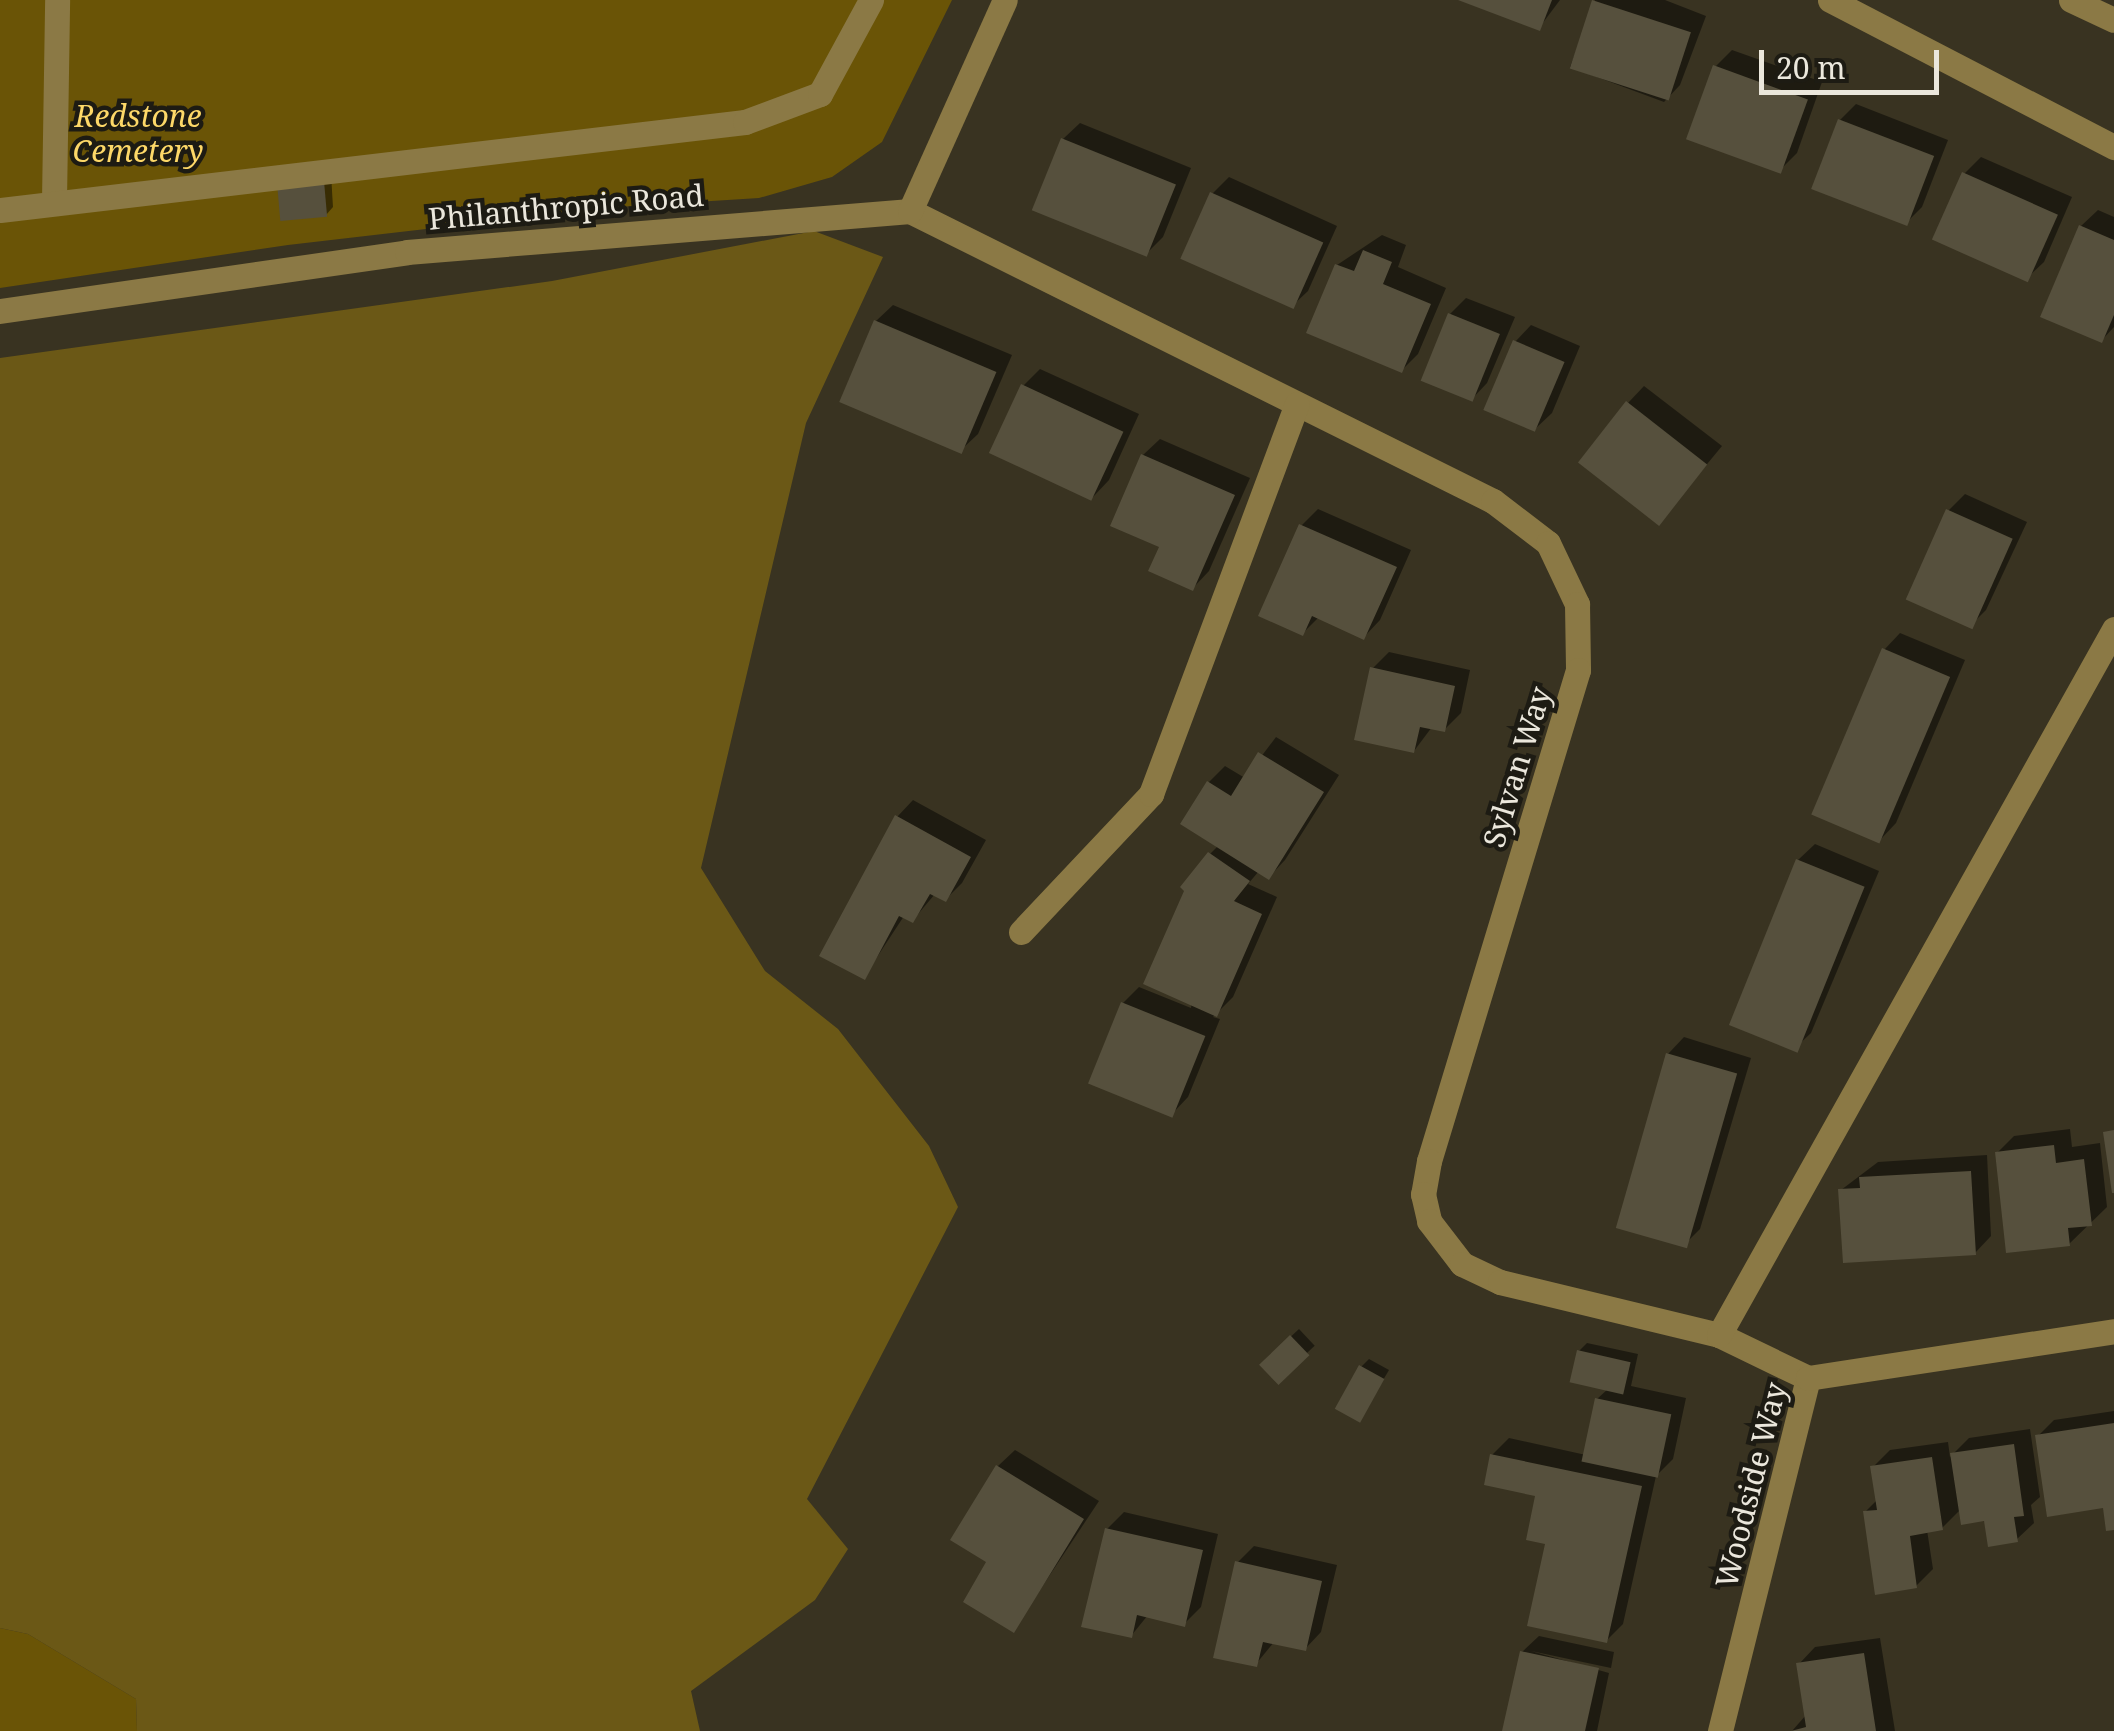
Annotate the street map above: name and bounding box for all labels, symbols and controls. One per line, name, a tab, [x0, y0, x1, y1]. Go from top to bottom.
scale bar	[1764, 30, 1944, 92]
text: 20 m	[1776, 47, 1846, 88]
park label: Redstone Cemetery	[73, 98, 203, 168]
street label: Philanthropic Road	[427, 177, 705, 237]
street label: Sylvan Way	[1476, 682, 1558, 852]
street label: Woodside Way	[1708, 1378, 1794, 1592]

